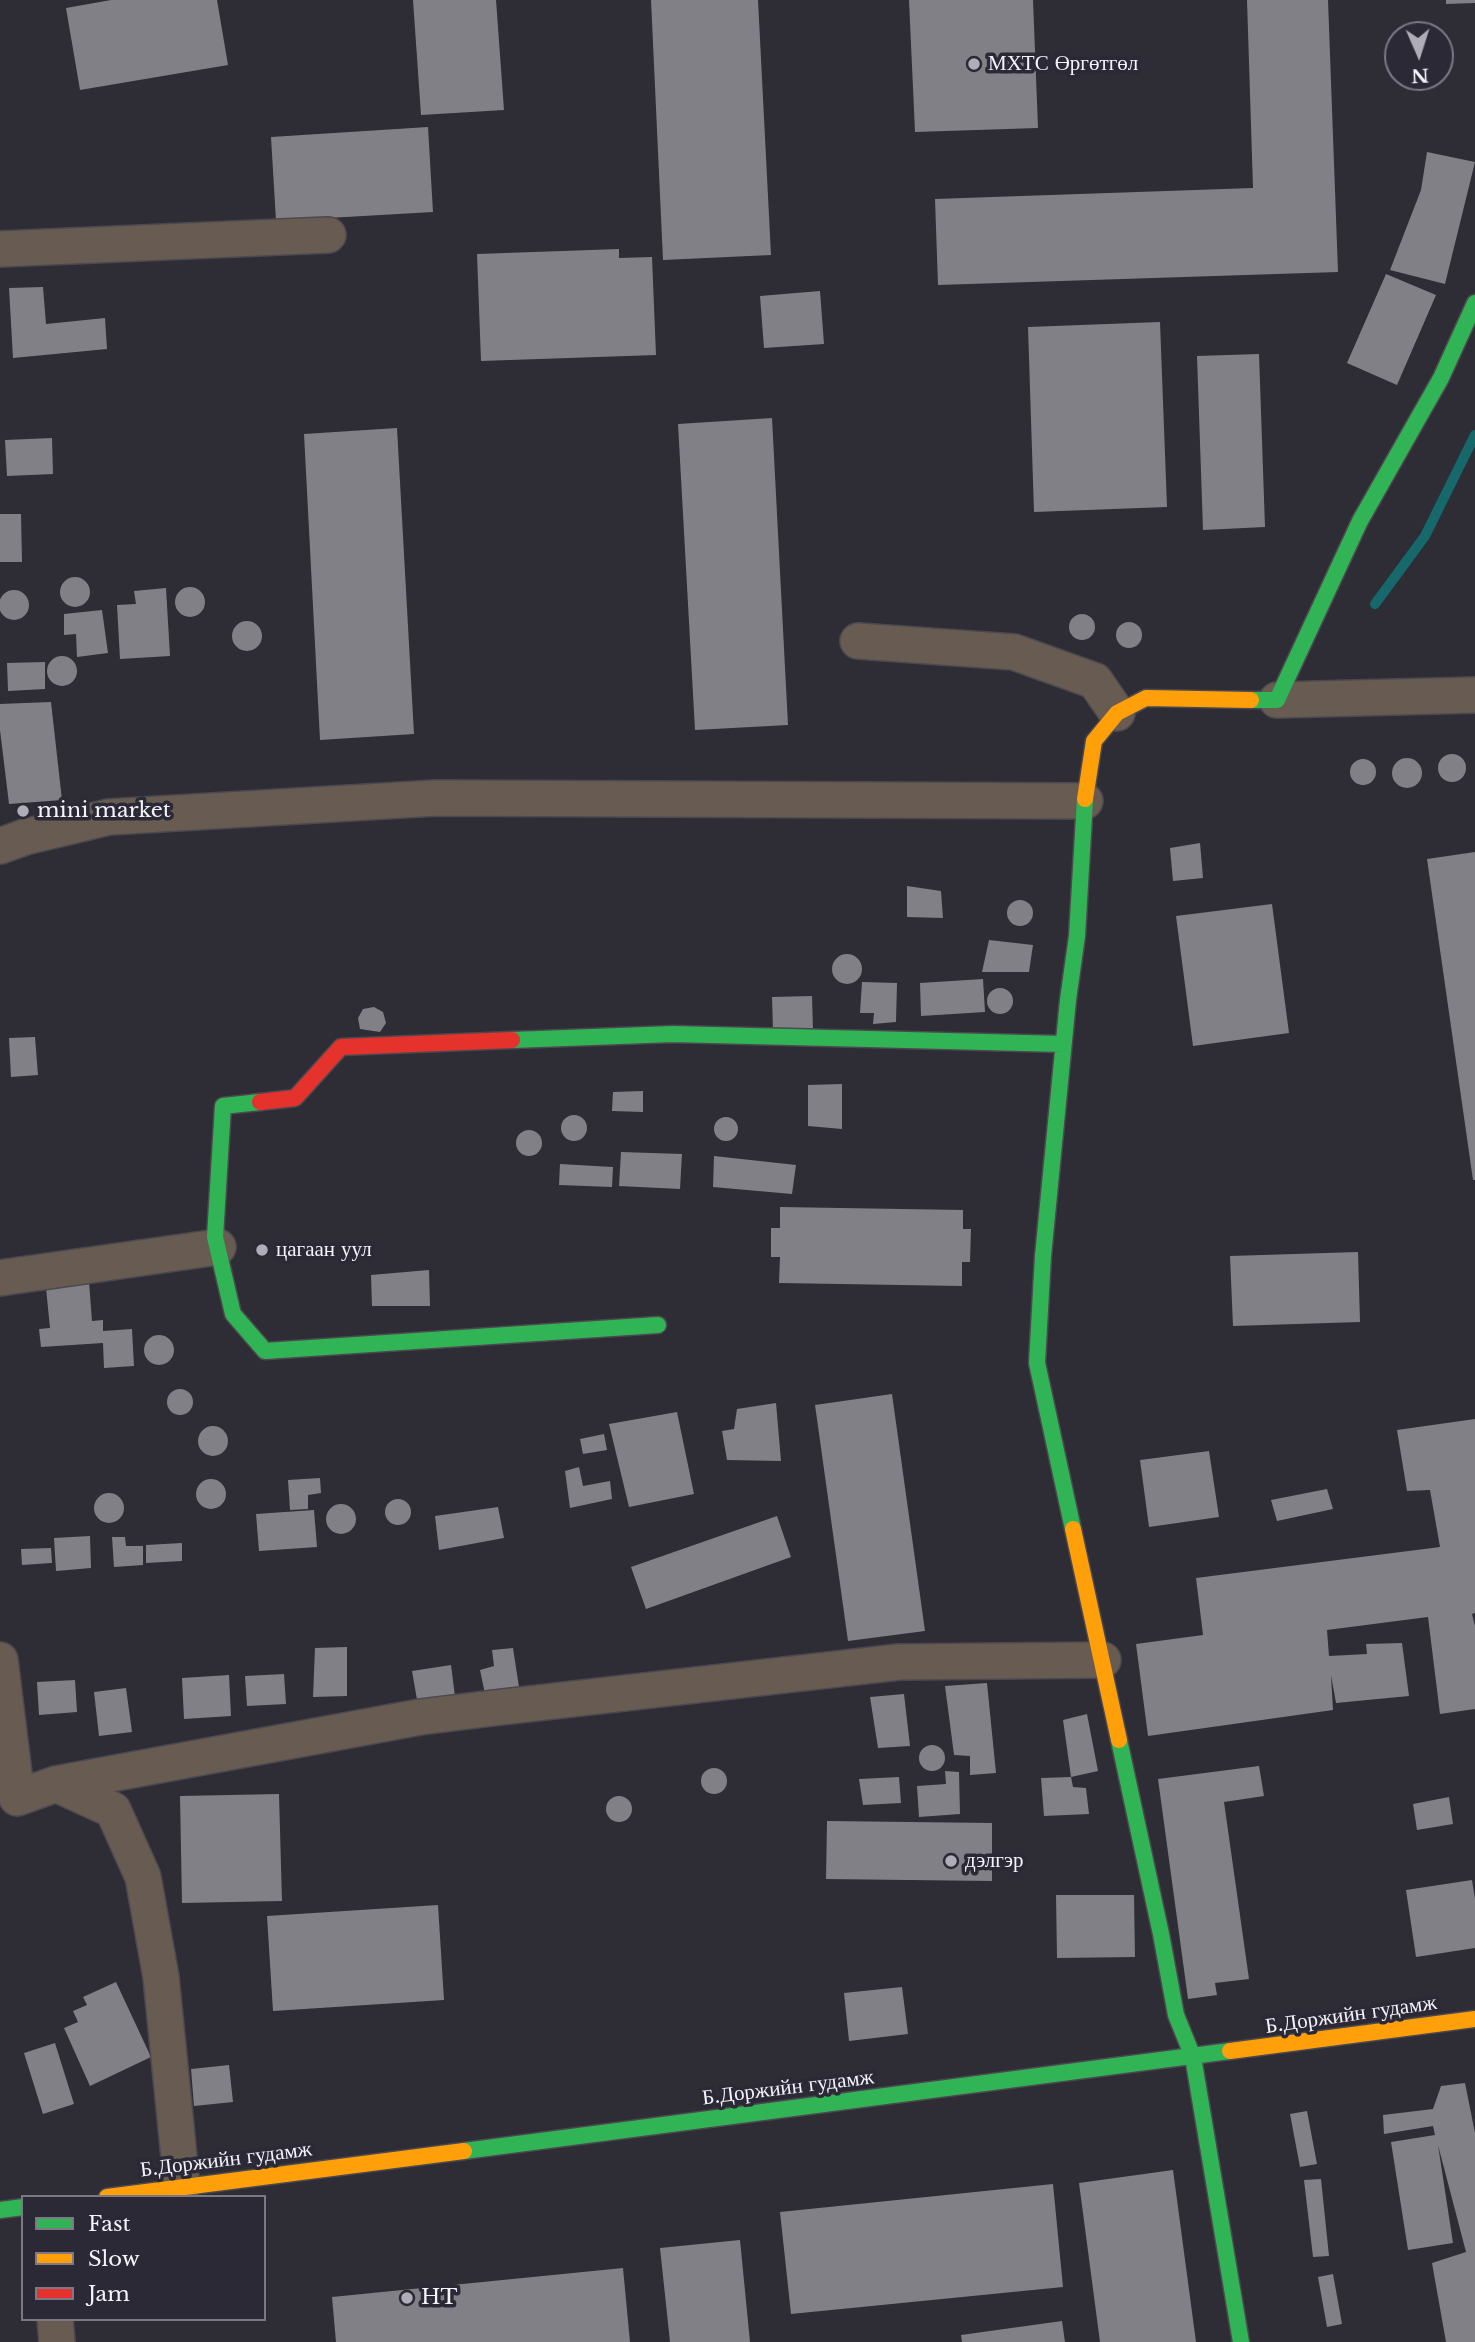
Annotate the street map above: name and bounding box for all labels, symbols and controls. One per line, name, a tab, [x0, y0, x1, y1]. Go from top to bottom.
north arrow	[1384, 21, 1454, 91]
place label: МХТС Өргөтгөл	[988, 51, 1140, 77]
marker: МХТС Өргөтгөл	[966, 56, 982, 72]
text: N	[1410, 64, 1430, 87]
place label: mini market	[37, 798, 171, 824]
marker: mini market	[15, 803, 31, 819]
place label: цагаан уул	[276, 1237, 387, 1263]
marker: цагаан уул	[254, 1242, 270, 1258]
place label: дэлгэр	[965, 1848, 1034, 1874]
marker: дэлгэр	[943, 1853, 959, 1869]
street label: Б.Доржийн гудамж	[1252, 1989, 1450, 2041]
street label: Б.Доржийн гудамж	[689, 2063, 887, 2113]
street label: Б.Доржийн гудамж	[127, 2135, 325, 2185]
legend	[21, 2195, 266, 2321]
text: Fast	[88, 2211, 130, 2237]
text: Slow	[88, 2246, 140, 2272]
text: Jam	[88, 2281, 130, 2307]
place label: HT	[421, 2285, 457, 2311]
marker: HT	[399, 2290, 415, 2306]

